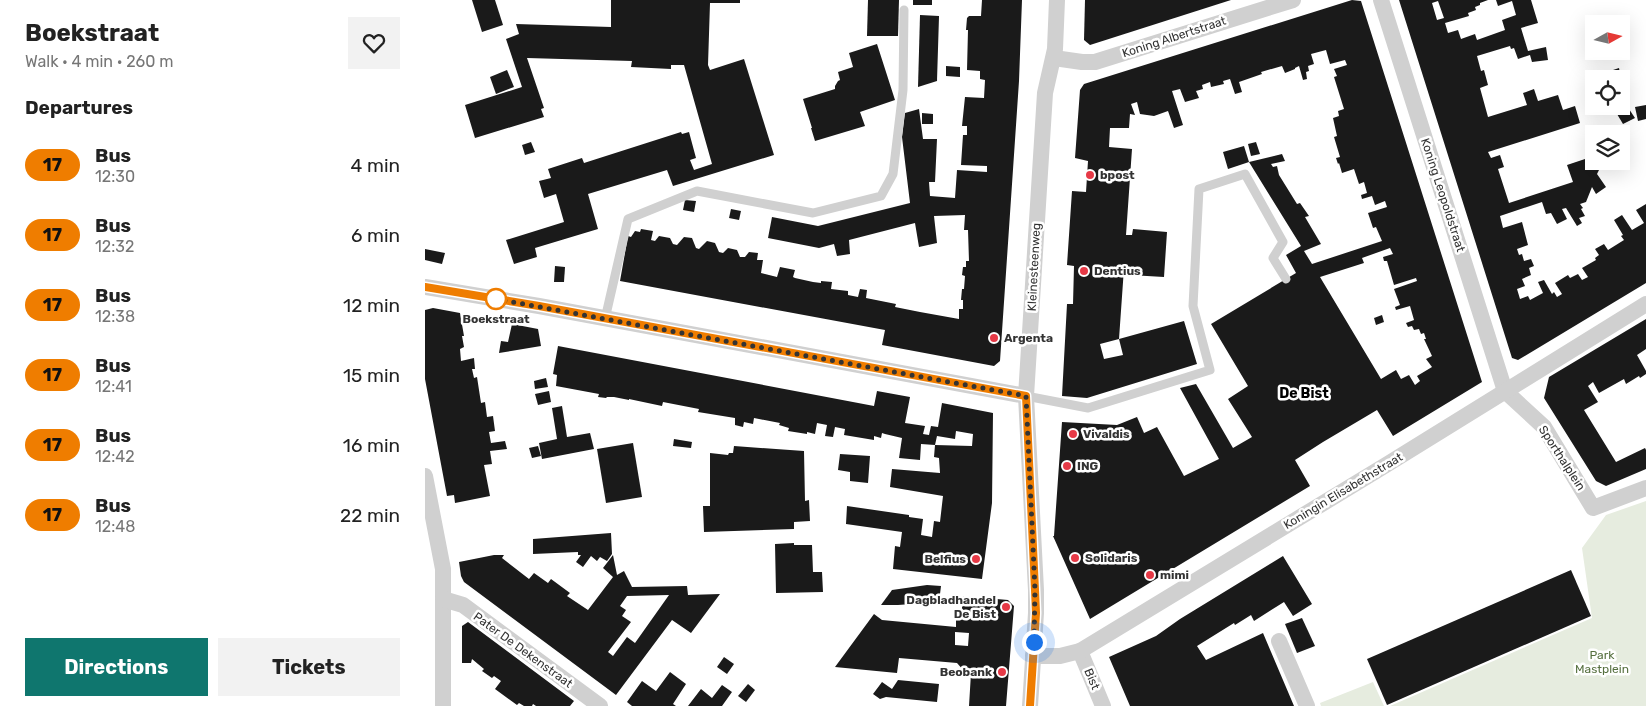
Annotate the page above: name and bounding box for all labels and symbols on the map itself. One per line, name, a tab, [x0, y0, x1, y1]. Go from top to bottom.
street label: Koning Albertstraat	[1120, 14, 1228, 60]
north arrow	[1585, 15, 1630, 60]
street label: Koning Leopoldstraat	[1418, 136, 1468, 254]
place label: bpost	[1100, 168, 1135, 182]
marker: bpost	[1084, 169, 1096, 181]
street label: Kleinesteenweg	[1025, 222, 1043, 312]
place label: Dentius	[1094, 264, 1141, 278]
marker: Dentius	[1078, 265, 1090, 277]
marker: Boekstraat	[485, 288, 507, 310]
place label: Boekstraat	[462, 312, 530, 326]
place label: Argenta	[1004, 331, 1053, 345]
marker: Argenta	[988, 332, 1000, 344]
district label: De Bist	[1279, 385, 1329, 402]
street label: Sporthalplein	[1536, 423, 1588, 493]
place label: Vivaldis	[1083, 427, 1130, 441]
marker: Vivaldis	[1067, 428, 1079, 440]
street label: Koningin Elisabethstraat	[1281, 450, 1405, 532]
place label: ING	[1077, 459, 1099, 473]
marker: ING	[1061, 460, 1073, 472]
place label: Solidaris	[1085, 551, 1138, 565]
place label: Belfius	[925, 552, 966, 566]
marker: Solidaris	[1069, 552, 1081, 564]
marker: Belfius	[970, 553, 982, 565]
place label: mimi	[1160, 568, 1189, 582]
marker: mimi	[1144, 569, 1156, 581]
place label: Dagbladhandel De Bist	[906, 593, 996, 621]
marker: Dagbladhandel De Bist	[1000, 601, 1012, 613]
street label: Pater De Dekenstraat	[471, 609, 575, 691]
your location	[1022, 630, 1047, 655]
park label: Park Mastplein	[1575, 648, 1629, 676]
place label: Beobank	[940, 665, 992, 679]
marker: Beobank	[996, 666, 1008, 678]
street label: Bist	[1081, 666, 1103, 692]

